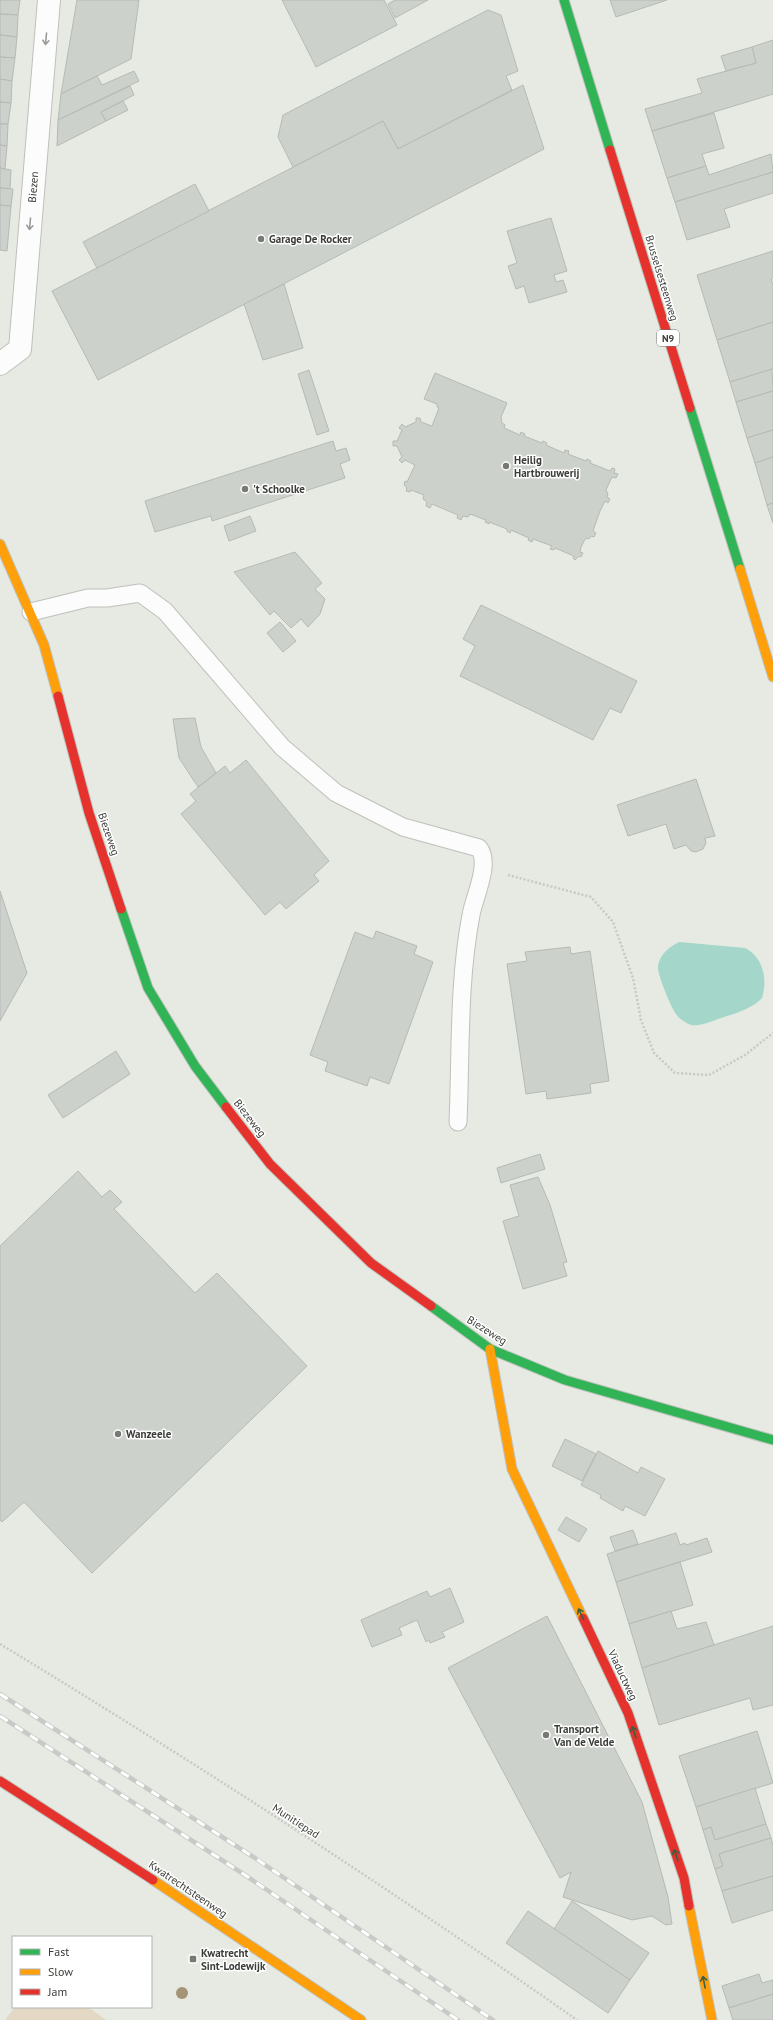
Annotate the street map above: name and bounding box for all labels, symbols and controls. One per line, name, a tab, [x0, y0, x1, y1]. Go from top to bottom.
one-way arrow	[42, 32, 49, 45]
street label: Biezen	[25, 171, 41, 203]
one-way arrow	[26, 217, 34, 230]
place label: Garage De Rocker	[269, 232, 352, 246]
street label: Brusselsesteenweg	[642, 233, 682, 323]
marker: Garage De Rocker	[256, 234, 266, 244]
road number: N9	[657, 330, 679, 346]
place label: Heilig Hartbrouwerij	[514, 453, 579, 480]
marker: Heilig Hartbrouwerij	[501, 461, 511, 471]
place label: 't Schoolke	[253, 482, 305, 496]
marker: 't Schoolke	[240, 484, 250, 494]
street label: Biezeweg	[95, 811, 123, 857]
street label: Biezeweg	[231, 1096, 269, 1140]
street label: Biezeweg	[464, 1312, 510, 1348]
place label: Wanzeele	[126, 1427, 172, 1441]
marker: Wanzeele	[113, 1429, 123, 1439]
one-way arrow	[577, 1608, 584, 1620]
street label: Viaductweg	[605, 1646, 641, 1703]
place label: Transport Van de Velde	[553, 1722, 615, 1749]
one-way arrow	[630, 1726, 638, 1738]
marker: Transport Van de Velde	[541, 1730, 551, 1740]
street label: Munitiepad	[270, 1801, 322, 1841]
one-way arrow	[672, 1849, 679, 1862]
street label: Kwatrechtsteenweg	[146, 1857, 230, 1921]
legend	[12, 1936, 152, 2008]
text: Fast	[48, 1944, 69, 1959]
place label: Kwatrecht Sint-Lodewijk	[201, 1946, 266, 1973]
marker: Kwatrecht Sint-Lodewijk	[188, 1954, 198, 1964]
text: Slow	[48, 1964, 73, 1979]
one-way arrow	[700, 1976, 708, 1989]
text: Jam	[47, 1984, 67, 1999]

